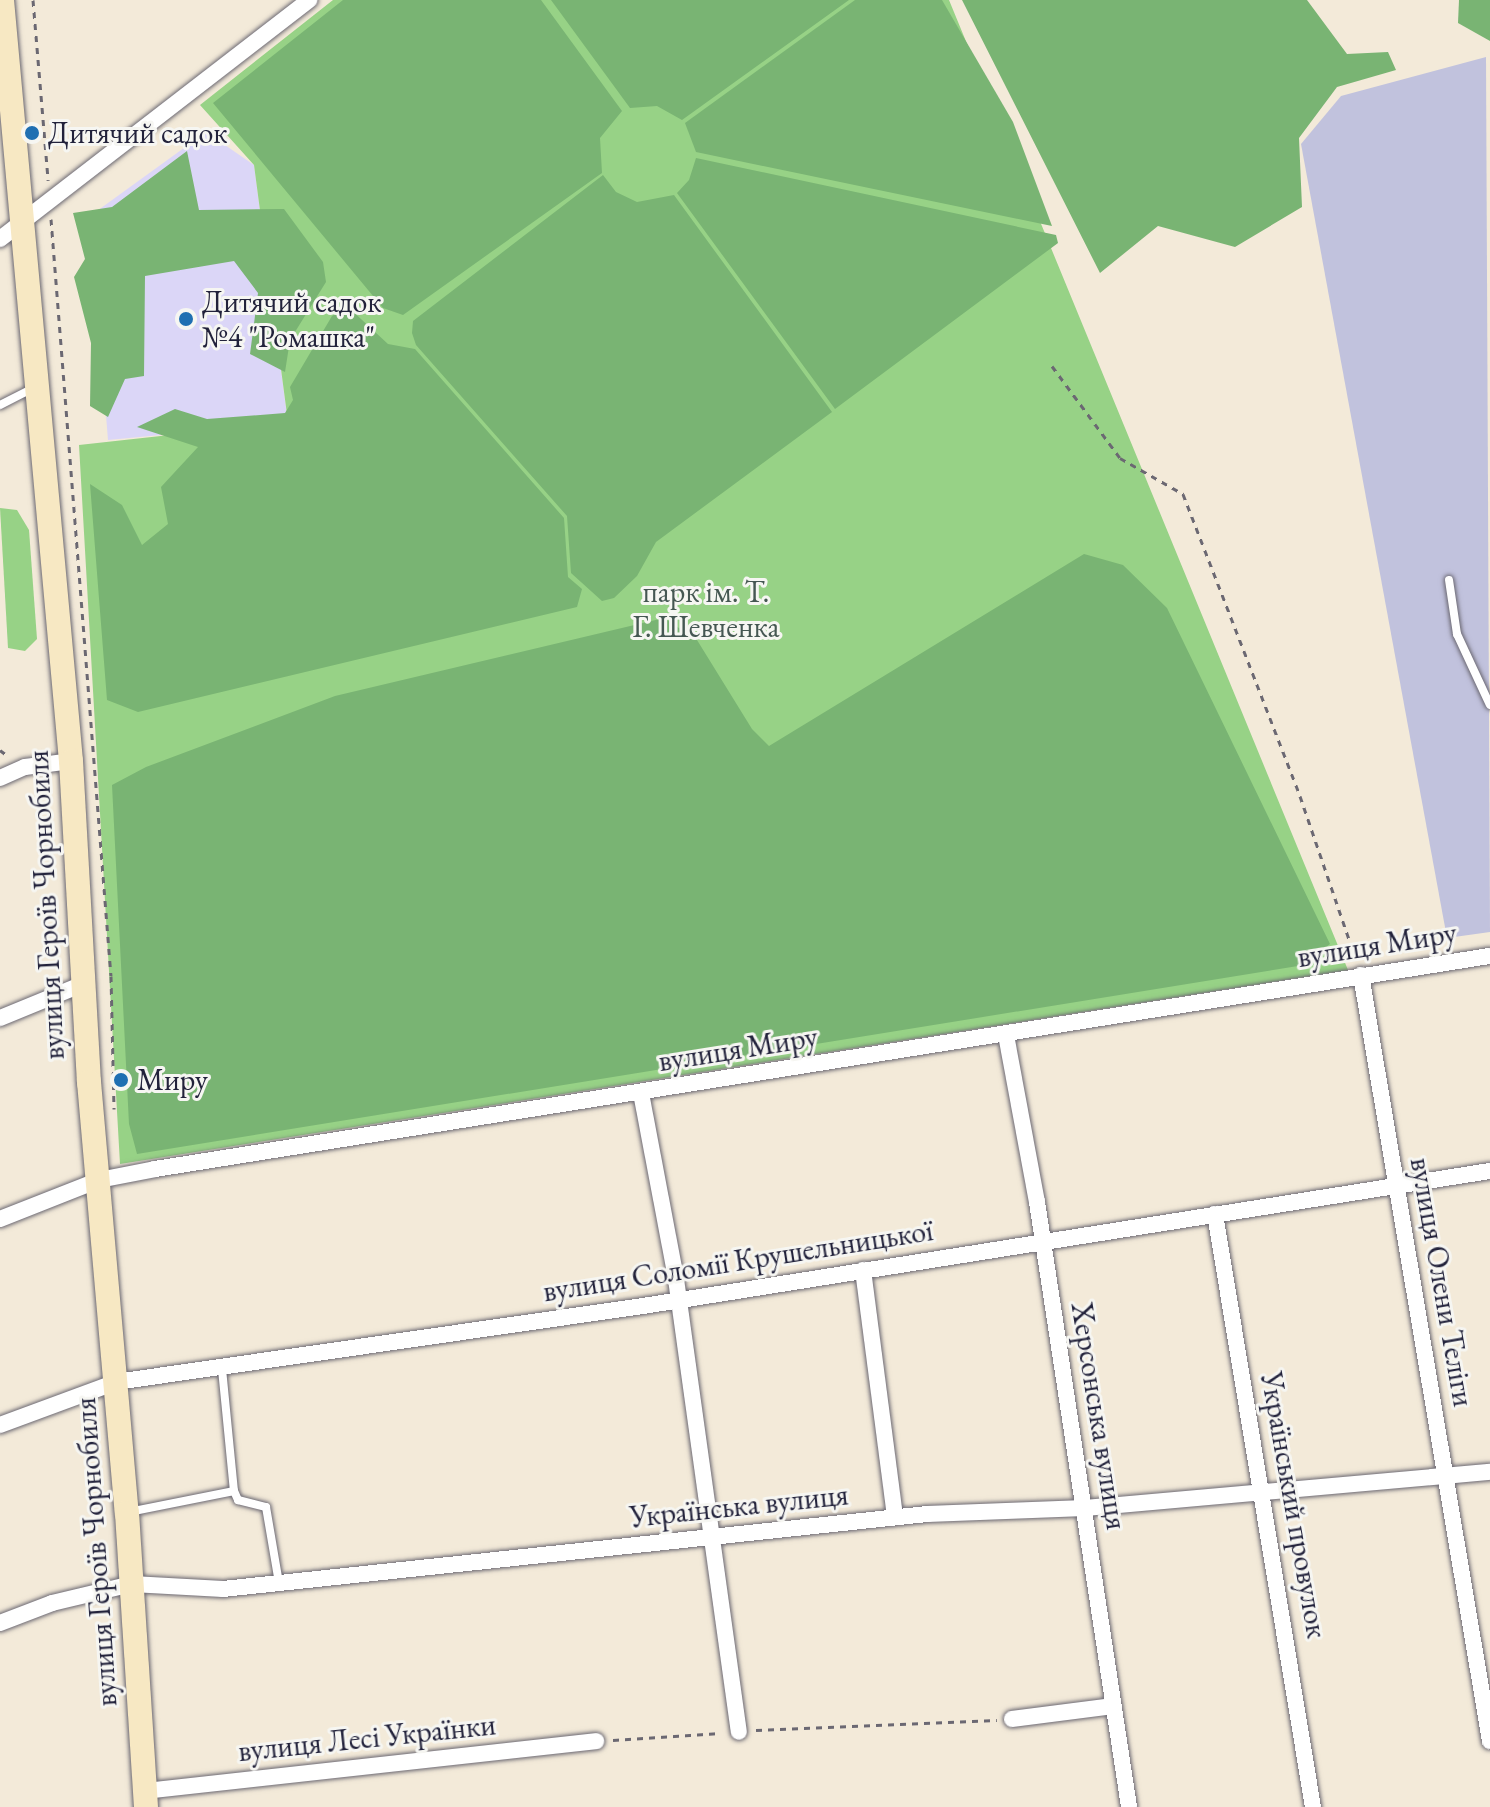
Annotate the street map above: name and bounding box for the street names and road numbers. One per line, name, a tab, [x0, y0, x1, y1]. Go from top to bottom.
street label: вулиця Героїв Чорнобиля	[20, 749, 72, 1061]
street label: вулиця Миру	[1295, 915, 1459, 975]
street label: вулиця Миру	[656, 1019, 820, 1079]
street label: вулиця Олени Теліги	[1402, 1155, 1482, 1409]
street label: вулиця Соломії Крушельницької	[540, 1212, 936, 1310]
street label: Херсонська вулиця	[1063, 1300, 1135, 1532]
street label: Український провулок	[1253, 1369, 1335, 1641]
street label: вулиця Героїв Чорнобиля	[67, 1396, 125, 1708]
street label: Українська вулиця	[628, 1477, 850, 1535]
street label: вулиця Лесі Українки	[236, 1707, 498, 1769]

